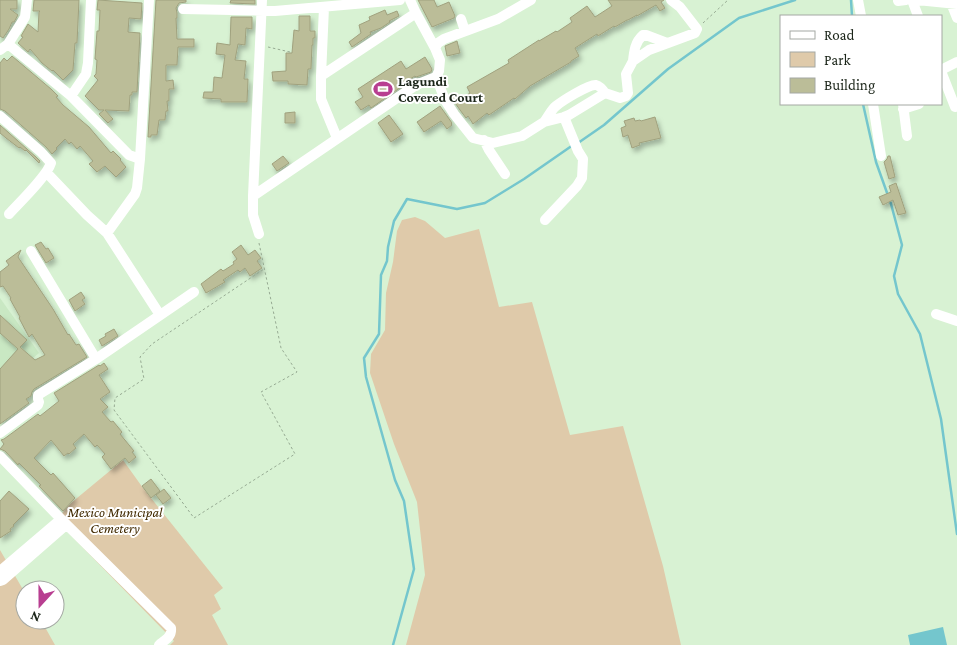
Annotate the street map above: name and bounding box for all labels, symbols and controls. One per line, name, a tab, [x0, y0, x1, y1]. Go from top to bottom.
legend	[780, 15, 942, 105]
text: Road	[824, 27, 855, 43]
text: Park	[824, 52, 851, 68]
place label: Lagundi Covered Court	[398, 73, 484, 105]
text: Building	[824, 77, 875, 94]
sports icon: Lagundi Covered Court	[372, 78, 394, 100]
park label: Mexico Municipal Cemetery	[66, 504, 163, 536]
north arrow	[15, 580, 65, 630]
text: N	[28, 608, 43, 626]

